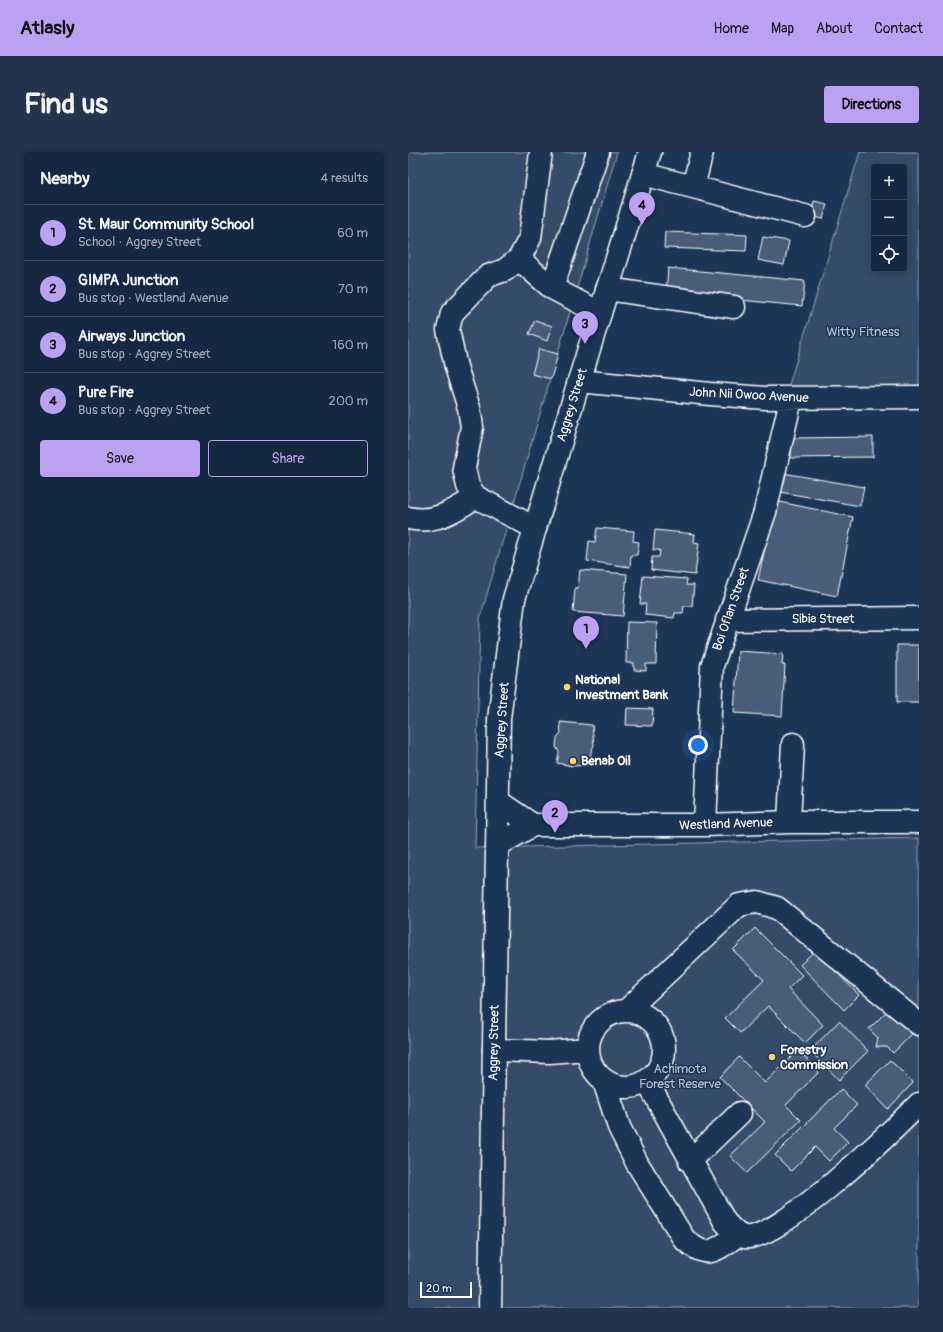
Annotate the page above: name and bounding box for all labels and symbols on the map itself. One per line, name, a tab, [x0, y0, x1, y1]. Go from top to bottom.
pin: 4	[629, 192, 655, 225]
pin: 3	[572, 311, 598, 344]
park label: Witty Fitness	[826, 324, 900, 340]
street label: Aggrey Street	[553, 366, 591, 444]
street label: John Nii Owoo Avenue	[689, 384, 810, 406]
street label: Boi Oflan Street	[709, 564, 753, 653]
street label: Sibia Street	[792, 611, 855, 627]
pin: 1	[573, 616, 599, 649]
place label: National Investment Bank	[575, 672, 669, 703]
street label: Aggrey Street	[491, 681, 513, 758]
marker: National Investment Bank	[562, 682, 572, 692]
your location	[688, 735, 708, 755]
place label: Benab Oil	[581, 753, 631, 769]
marker: Benab Oil	[568, 756, 578, 766]
pin: 2	[542, 800, 568, 833]
street label: Westland Avenue	[679, 814, 774, 834]
street label: Aggrey Street	[485, 1004, 503, 1081]
place label: Forestry Commission	[780, 1042, 849, 1073]
marker: Forestry Commission	[767, 1052, 777, 1062]
park label: Achimota Forest Reserve	[639, 1061, 722, 1092]
scale bar	[420, 1280, 472, 1299]

